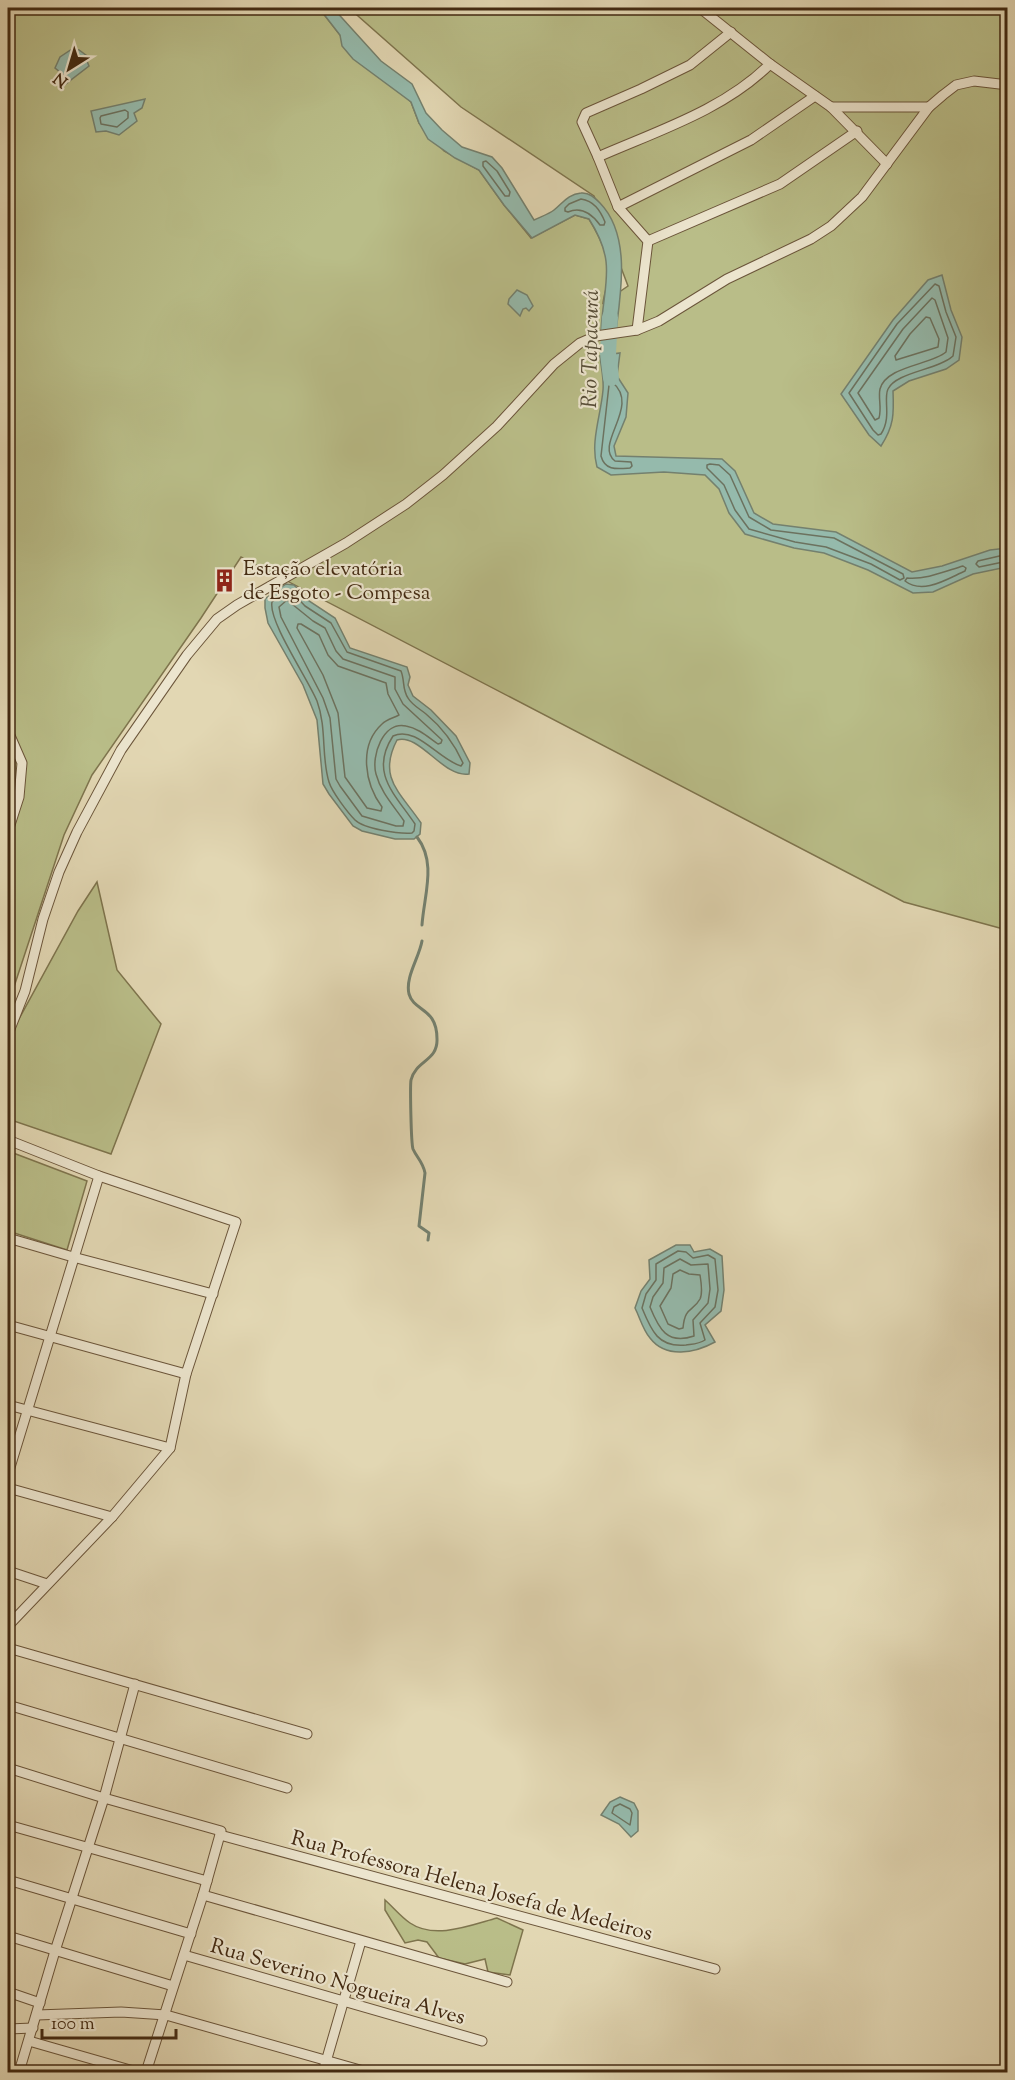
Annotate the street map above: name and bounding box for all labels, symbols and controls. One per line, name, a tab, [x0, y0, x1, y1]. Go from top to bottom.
north arrow	[39, 39, 99, 99]
text: N	[49, 66, 74, 92]
water label: Rio Tapacurá	[575, 290, 609, 409]
place label: Estação elevatória de Esgoto - Compesa	[243, 555, 431, 609]
building icon: Estação elevatória de Esgoto - Compesa	[212, 567, 238, 593]
street label: Rua Professora Helena Josefa de Medeiros	[287, 1824, 656, 1950]
street label: Rua Severino Nogueira Alves	[206, 1932, 468, 2034]
scale bar	[42, 2002, 176, 2040]
text: 100 m	[51, 2012, 95, 2038]

